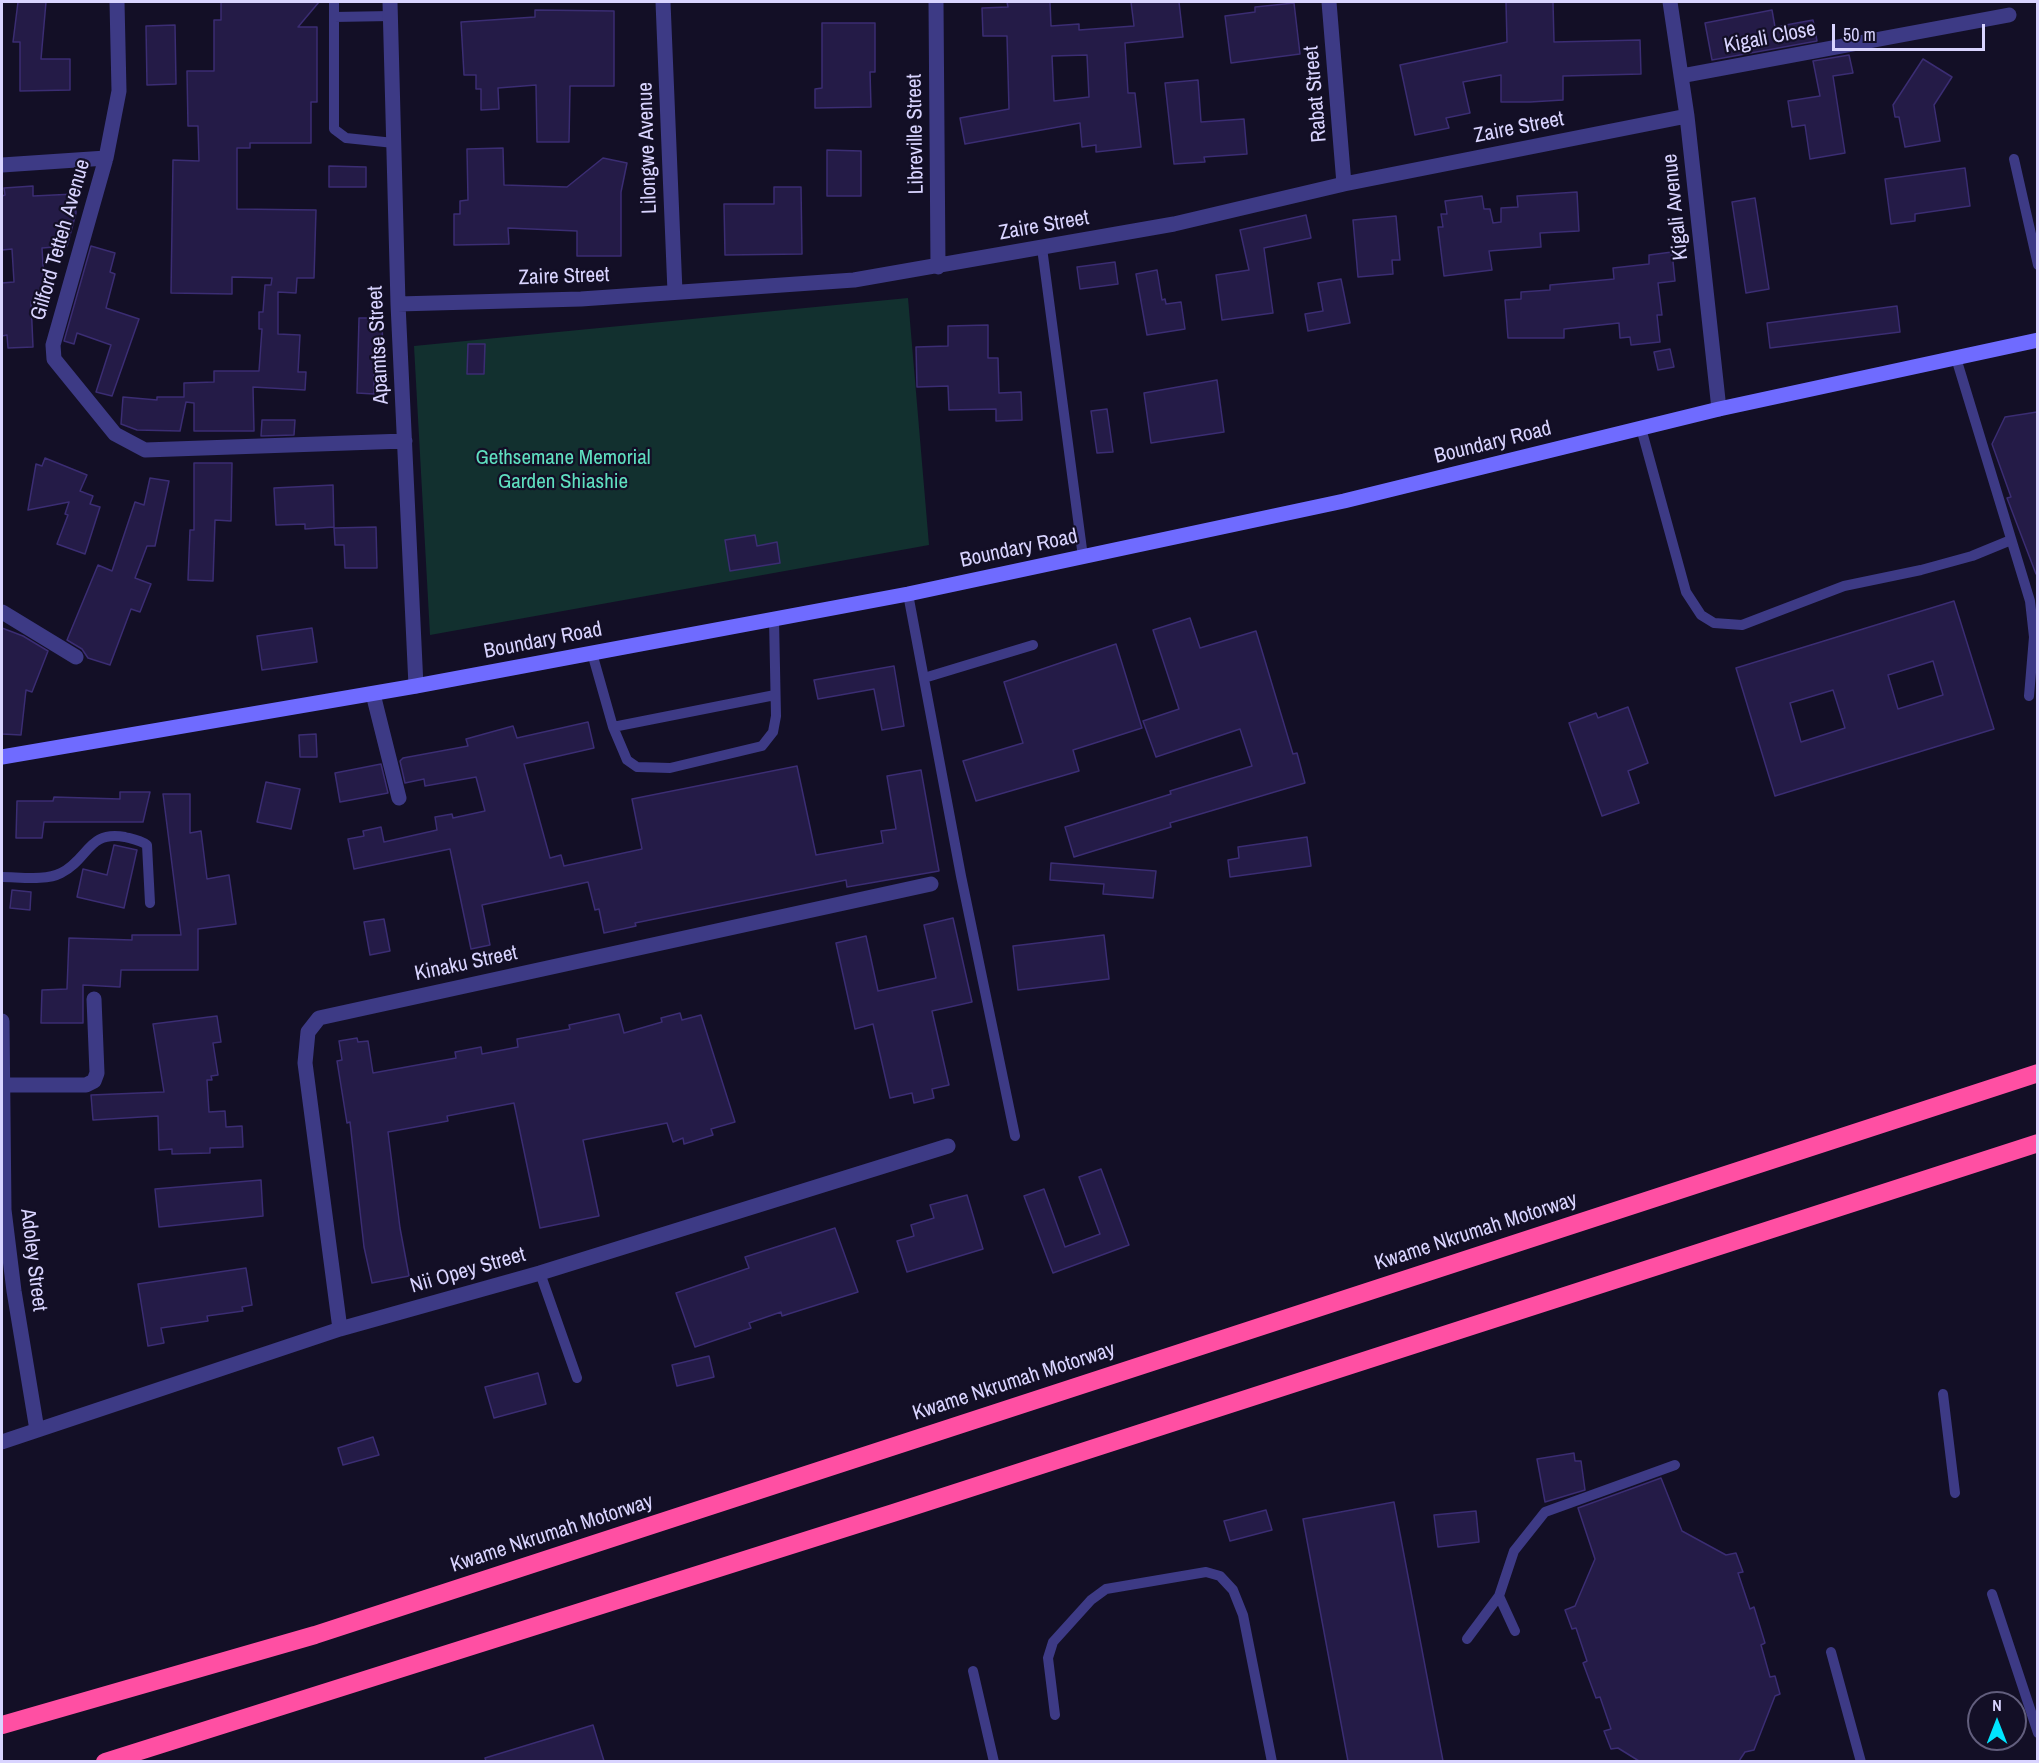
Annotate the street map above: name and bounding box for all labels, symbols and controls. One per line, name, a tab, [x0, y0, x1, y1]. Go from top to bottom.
scale bar	[1835, 12, 1988, 50]
street label: Kigali Close	[1722, 17, 1818, 59]
text: 50 m	[1843, 22, 1876, 47]
street label: Rabat Street	[1299, 45, 1333, 143]
street label: Libreville Street	[902, 73, 930, 195]
street label: Lilongwe Avenue	[633, 82, 663, 214]
street label: Zaire Street	[1472, 107, 1566, 149]
street label: Kigali Avenue	[1658, 153, 1694, 261]
street label: Gilford Tetteh Avenue	[26, 157, 96, 323]
street label: Zaire Street	[997, 206, 1091, 246]
street label: Zaire Street	[518, 263, 610, 291]
street label: Apamtse Street	[363, 285, 395, 405]
street label: Boundary Road	[1432, 416, 1554, 470]
park label: Gethsemane Memorial Garden Shiashie	[475, 445, 651, 495]
street label: Boundary Road	[958, 524, 1080, 574]
street label: Boundary Road	[482, 617, 604, 665]
street label: Kinaku Street	[412, 941, 520, 987]
street label: Kwame Nkrumah Motorway	[1372, 1187, 1580, 1277]
street label: Adoley Street	[14, 1207, 52, 1313]
street label: Nii Opey Street	[407, 1243, 529, 1299]
street label: Kwame Nkrumah Motorway	[910, 1337, 1118, 1427]
street label: Kwame Nkrumah Motorway	[448, 1489, 656, 1579]
north arrow	[1967, 1691, 2027, 1751]
text: N	[1992, 1694, 2002, 1716]

